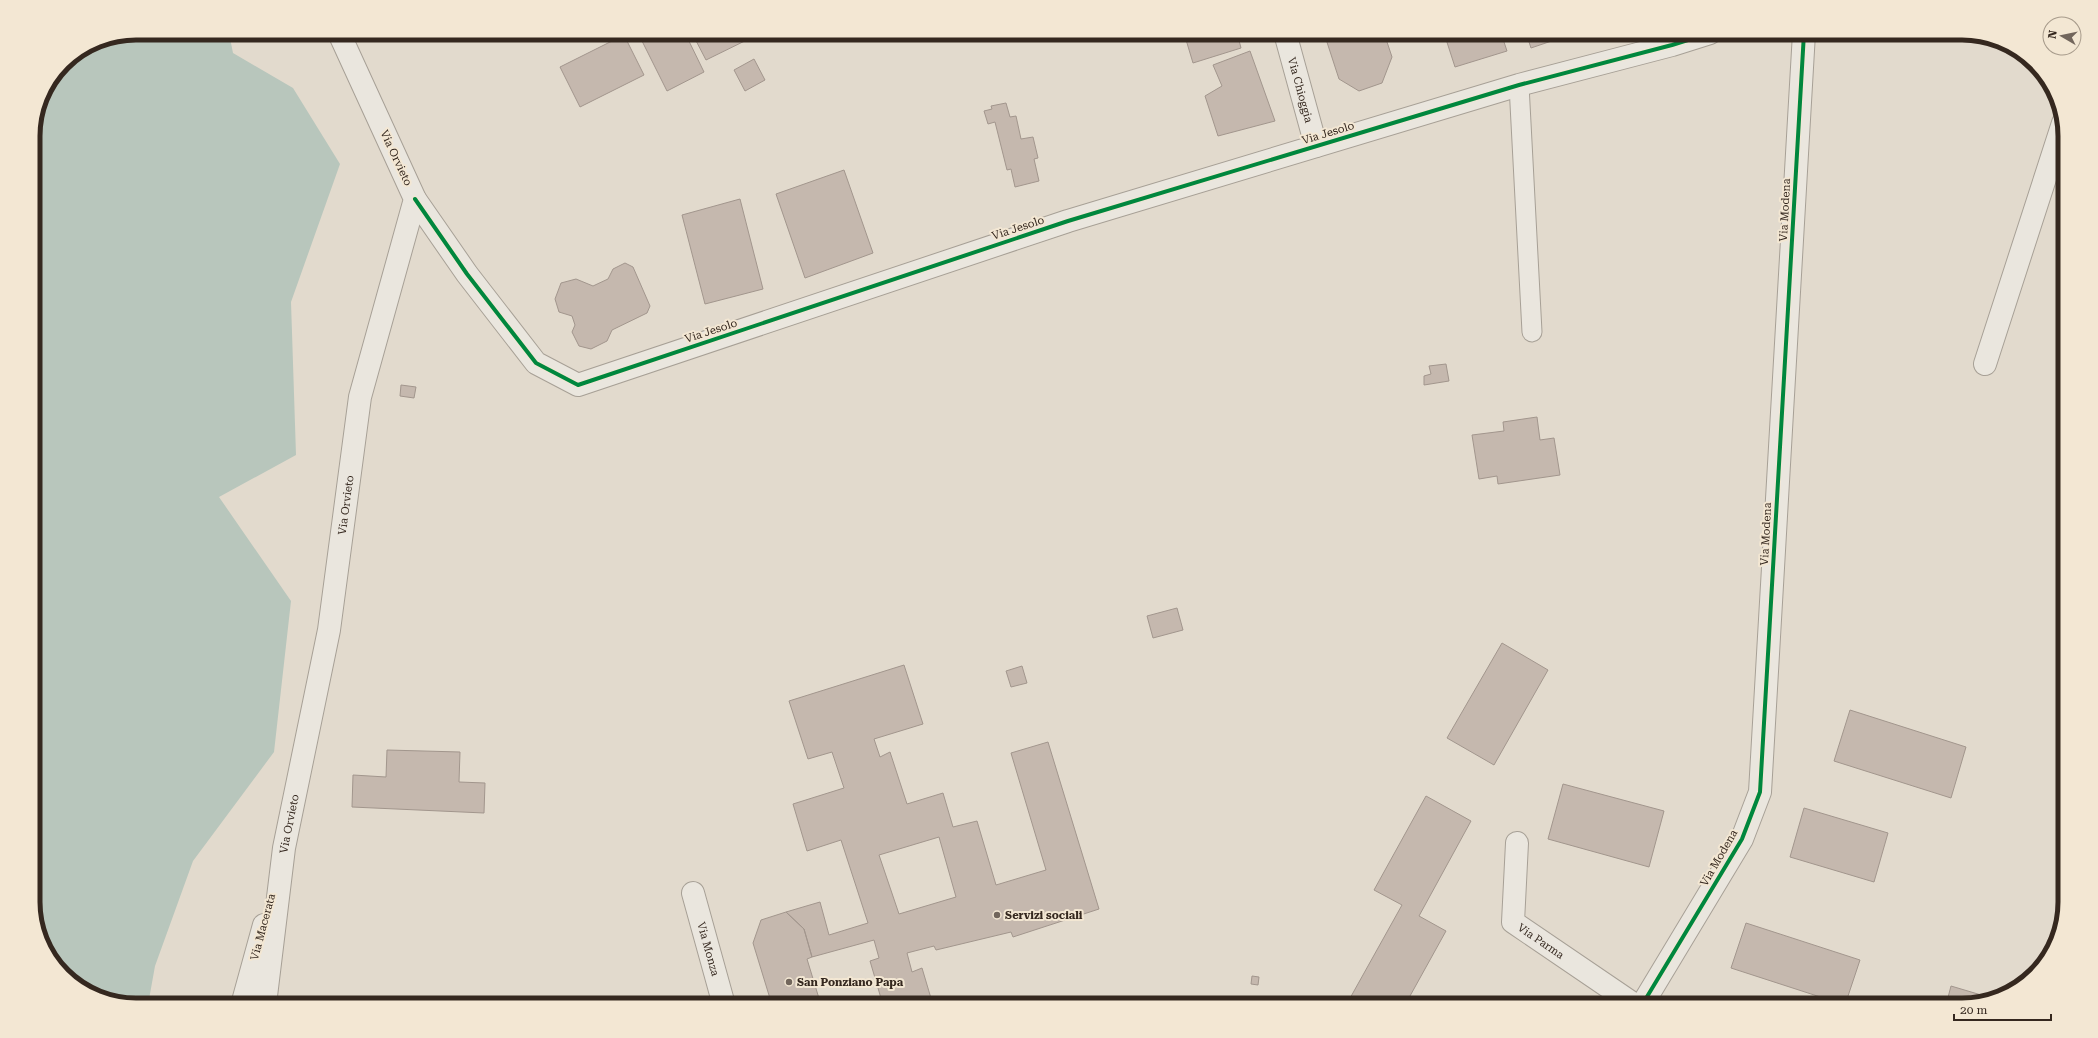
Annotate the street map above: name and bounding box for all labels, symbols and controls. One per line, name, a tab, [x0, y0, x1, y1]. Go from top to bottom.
north arrow	[2042, 16, 2082, 56]
text: N	[2046, 29, 2060, 40]
street label: Via Chioggia	[1285, 56, 1316, 124]
street label: Via Jesolo	[1300, 119, 1356, 147]
street label: Via Orvieto	[377, 128, 415, 188]
street label: Via Modena	[1777, 178, 1793, 242]
street label: Via Jesolo	[990, 213, 1046, 243]
street label: Via Jesolo	[683, 316, 739, 346]
street label: Via Orvieto	[335, 474, 356, 536]
street label: Via Modena	[1758, 502, 1774, 566]
street label: Via Orvieto	[277, 793, 301, 854]
street label: Via Modena	[1698, 827, 1740, 889]
street label: Via Macerata	[248, 892, 278, 962]
place label: Servizi sociali	[1005, 909, 1083, 922]
marker: Servizi sociali	[992, 910, 1002, 920]
street label: Via Monza	[695, 920, 722, 977]
street label: Via Parma	[1515, 921, 1567, 961]
place label: San Ponziano Papa	[797, 976, 904, 989]
marker: San Ponziano Papa	[784, 977, 794, 987]
scale bar	[1954, 996, 2051, 1022]
text: 20 m	[1960, 1003, 1987, 1017]

